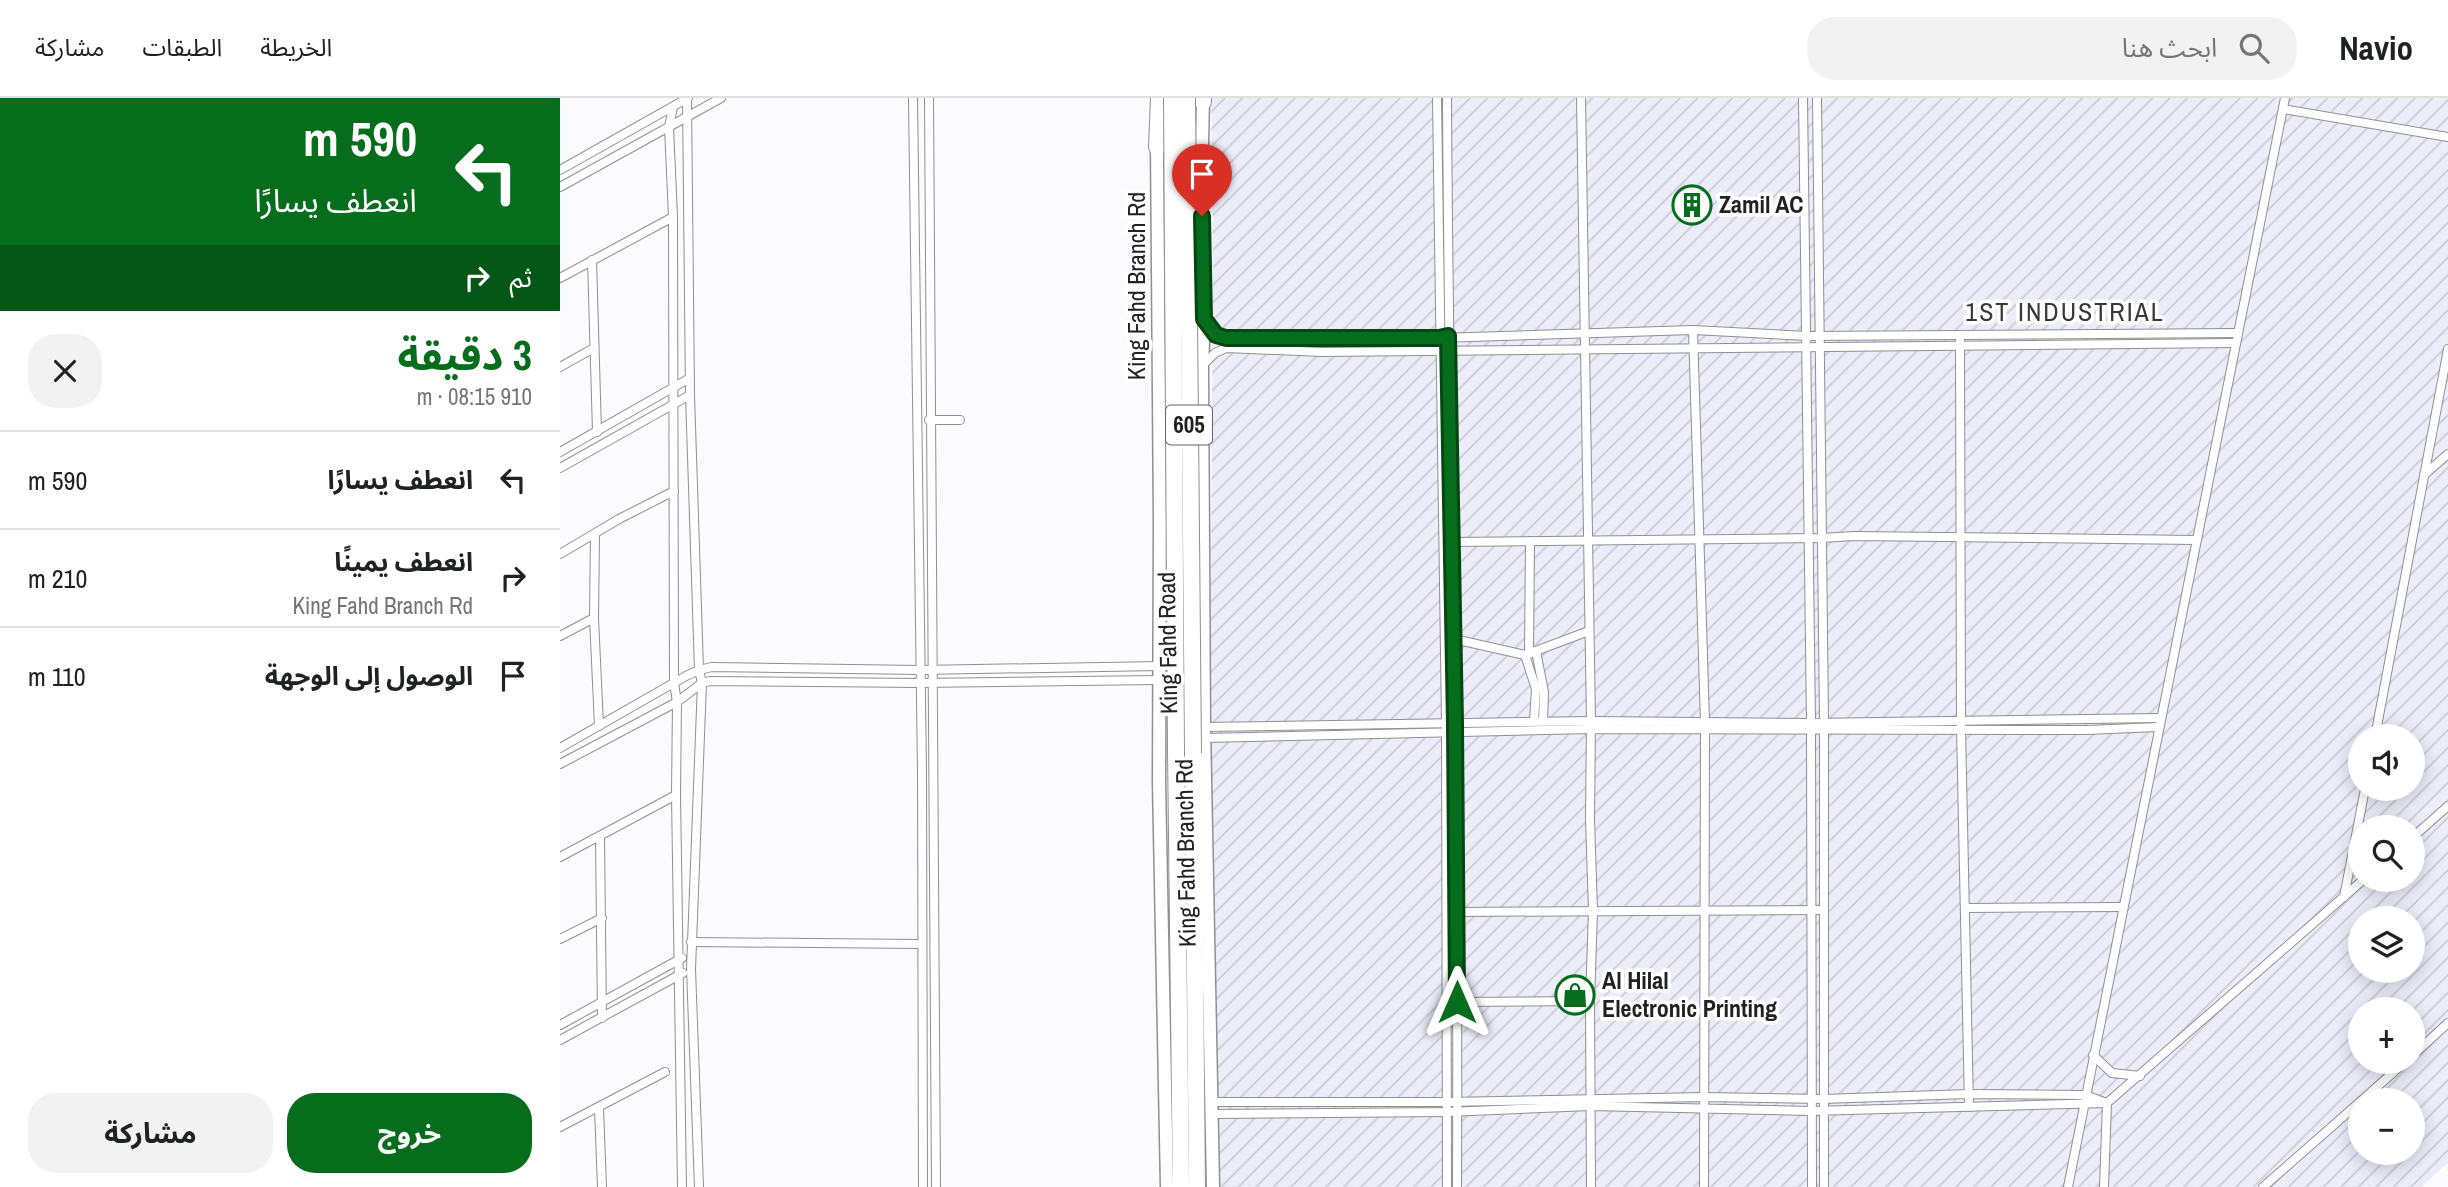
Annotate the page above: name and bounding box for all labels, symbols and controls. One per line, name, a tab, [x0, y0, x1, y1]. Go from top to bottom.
search box	[1807, 17, 2297, 80]
text: Navio	[2339, 26, 2413, 70]
icon: search	[2235, 29, 2273, 67]
text: ابحث هنا	[2122, 30, 2217, 65]
text: مشاركة	[35, 31, 104, 63]
text: الطبقات	[142, 31, 222, 63]
text: الخريطة	[260, 31, 332, 63]
text: 590 m	[303, 105, 417, 171]
icon: left	[441, 126, 532, 217]
pin	[1172, 144, 1232, 216]
icon: arrive	[1183, 155, 1221, 193]
text: انعطف يسارًا	[254, 179, 417, 222]
building icon: Zamil AC	[1671, 184, 1713, 226]
place label: Zamil AC	[1719, 188, 1804, 220]
street label: King Fahd Branch Rd	[1120, 192, 1152, 380]
icon: right	[458, 259, 496, 297]
text: ثم	[510, 260, 532, 295]
district label: 1ST INDUSTRIAL	[1965, 294, 2165, 329]
text: 3 دقيقة	[398, 327, 532, 383]
button: close	[28, 334, 102, 408]
text: 910 m · 08:15	[417, 381, 532, 412]
road number: 605	[1166, 406, 1212, 444]
icon: left	[494, 461, 532, 499]
text: انعطف يسارًا	[327, 462, 473, 497]
text: 590 m	[28, 463, 87, 498]
text: انعطف يمينًا	[334, 544, 473, 579]
icon: right	[494, 559, 532, 597]
text: 210 m	[28, 561, 87, 596]
street label: King Fahd Road	[1150, 572, 1184, 714]
text: King Fahd Branch Rd	[293, 590, 473, 621]
icon: arrive	[494, 657, 532, 695]
text: الوصول إلى الوجهة	[265, 658, 473, 693]
text: 110 m	[28, 659, 86, 694]
map controls	[2348, 724, 2425, 1165]
button: sound	[2348, 724, 2425, 801]
street label: King Fahd Branch Rd	[1167, 759, 1203, 947]
button: search	[2348, 815, 2425, 892]
button: layers	[2348, 906, 2425, 983]
place label: Al Hilal Electronic Printing	[1602, 964, 1777, 1024]
position arrow	[1420, 965, 1494, 1039]
shop icon: Al Hilal Electronic Printing	[1554, 974, 1596, 1016]
button: +	[2348, 997, 2425, 1074]
button: −	[2348, 1088, 2425, 1165]
button: مشاركة	[28, 1093, 273, 1173]
button: خروج	[287, 1093, 532, 1173]

